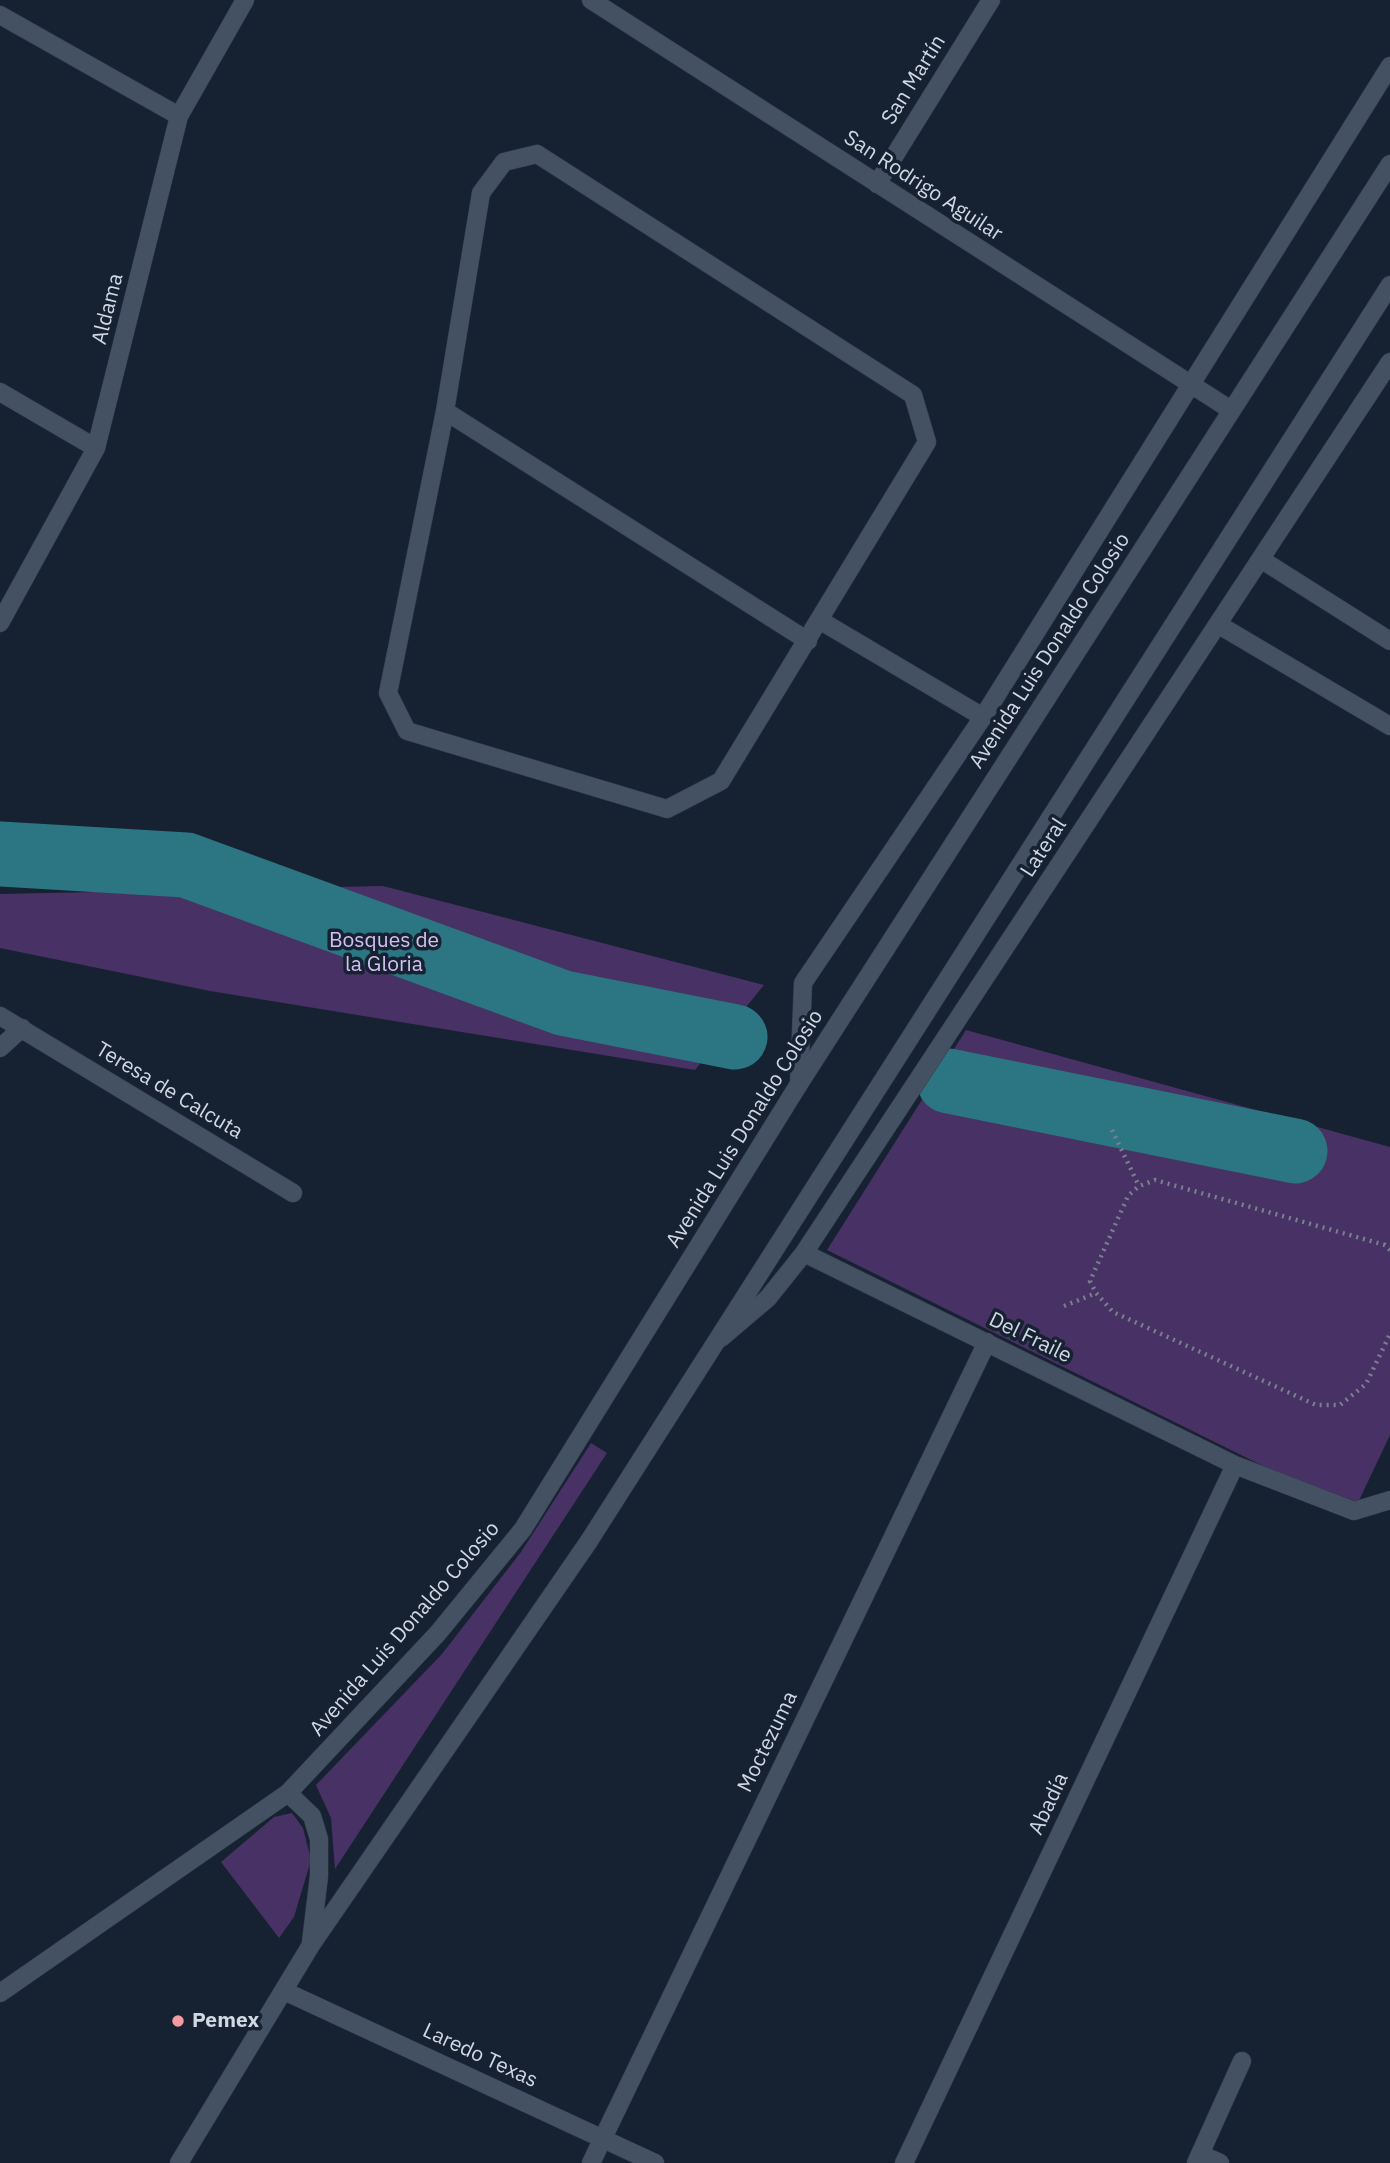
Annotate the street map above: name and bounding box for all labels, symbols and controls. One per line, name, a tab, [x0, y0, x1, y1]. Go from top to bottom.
street label: San Martín	[877, 31, 951, 129]
street label: San Rodrigo Aguilar	[839, 125, 1007, 247]
street label: Aldama	[87, 271, 129, 347]
street label: Avenida Luis Donaldo Colosio	[964, 528, 1136, 774]
street label: Lateral	[1016, 814, 1072, 882]
park label: Bosques de la Gloria	[329, 928, 439, 978]
street label: Avenida Luis Donaldo Colosio	[661, 1005, 829, 1253]
street label: Teresa de Calcuta	[91, 1037, 247, 1145]
street label: Del Fraile	[985, 1307, 1075, 1369]
street label: Avenida Luis Donaldo Colosio	[305, 1517, 505, 1741]
street label: Moctezuma	[733, 1687, 803, 1797]
street label: Abadía	[1024, 1769, 1074, 1839]
place label: Pemex	[192, 2008, 259, 2034]
marker: Pemex	[170, 2013, 186, 2029]
street label: Laredo Texas	[419, 2018, 541, 2094]

